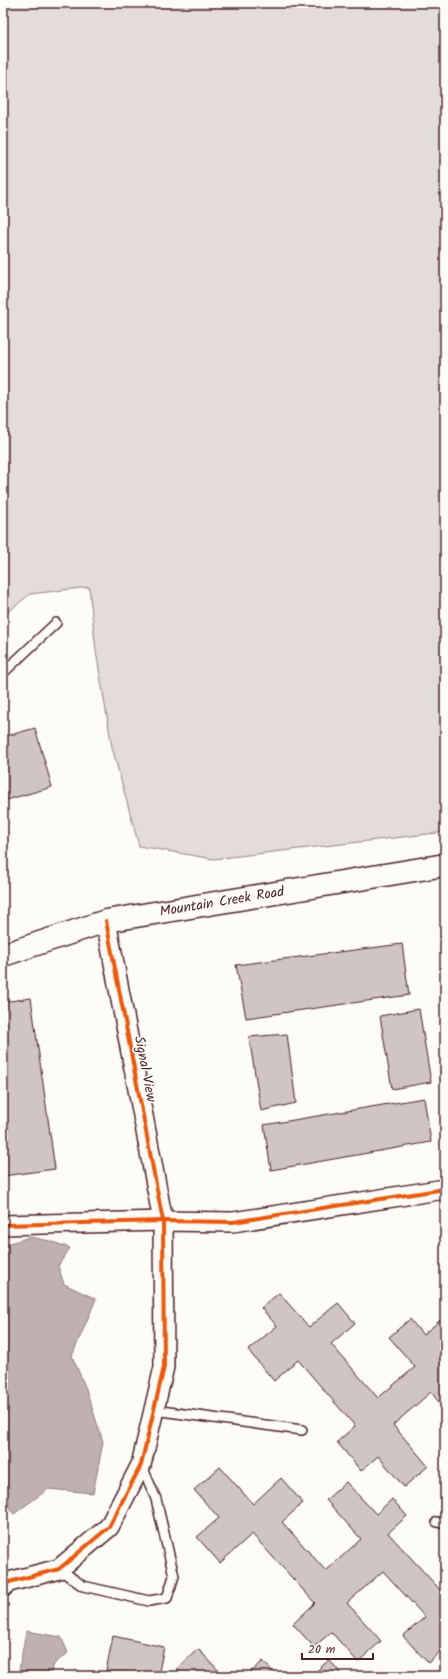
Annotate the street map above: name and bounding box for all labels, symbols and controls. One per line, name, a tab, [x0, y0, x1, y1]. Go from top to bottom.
street label: Mountain Creek Road	[158, 881, 287, 923]
street label: Signal View	[128, 1034, 162, 1105]
scale bar	[302, 1635, 373, 1661]
text: 20 m	[308, 1640, 336, 1659]

